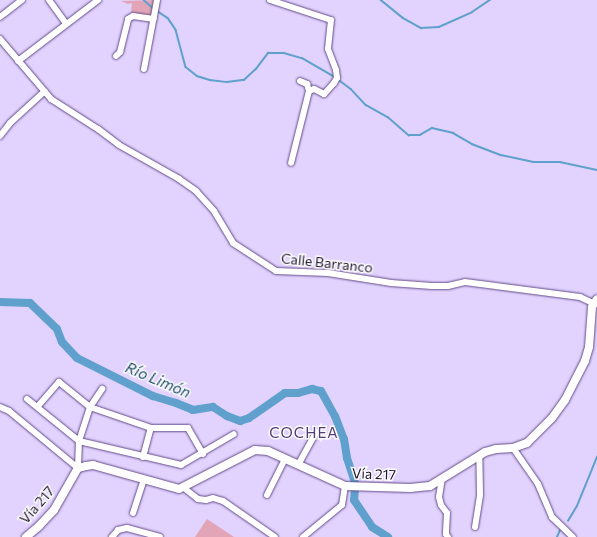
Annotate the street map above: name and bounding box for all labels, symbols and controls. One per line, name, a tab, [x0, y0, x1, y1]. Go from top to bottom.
street label: Calle Barranco	[280, 250, 374, 276]
water label: Río Limón	[123, 358, 193, 402]
district label: COCHEA	[269, 424, 339, 442]
street label: Vía 217	[352, 465, 396, 483]
street label: Vía 217	[16, 483, 58, 527]

